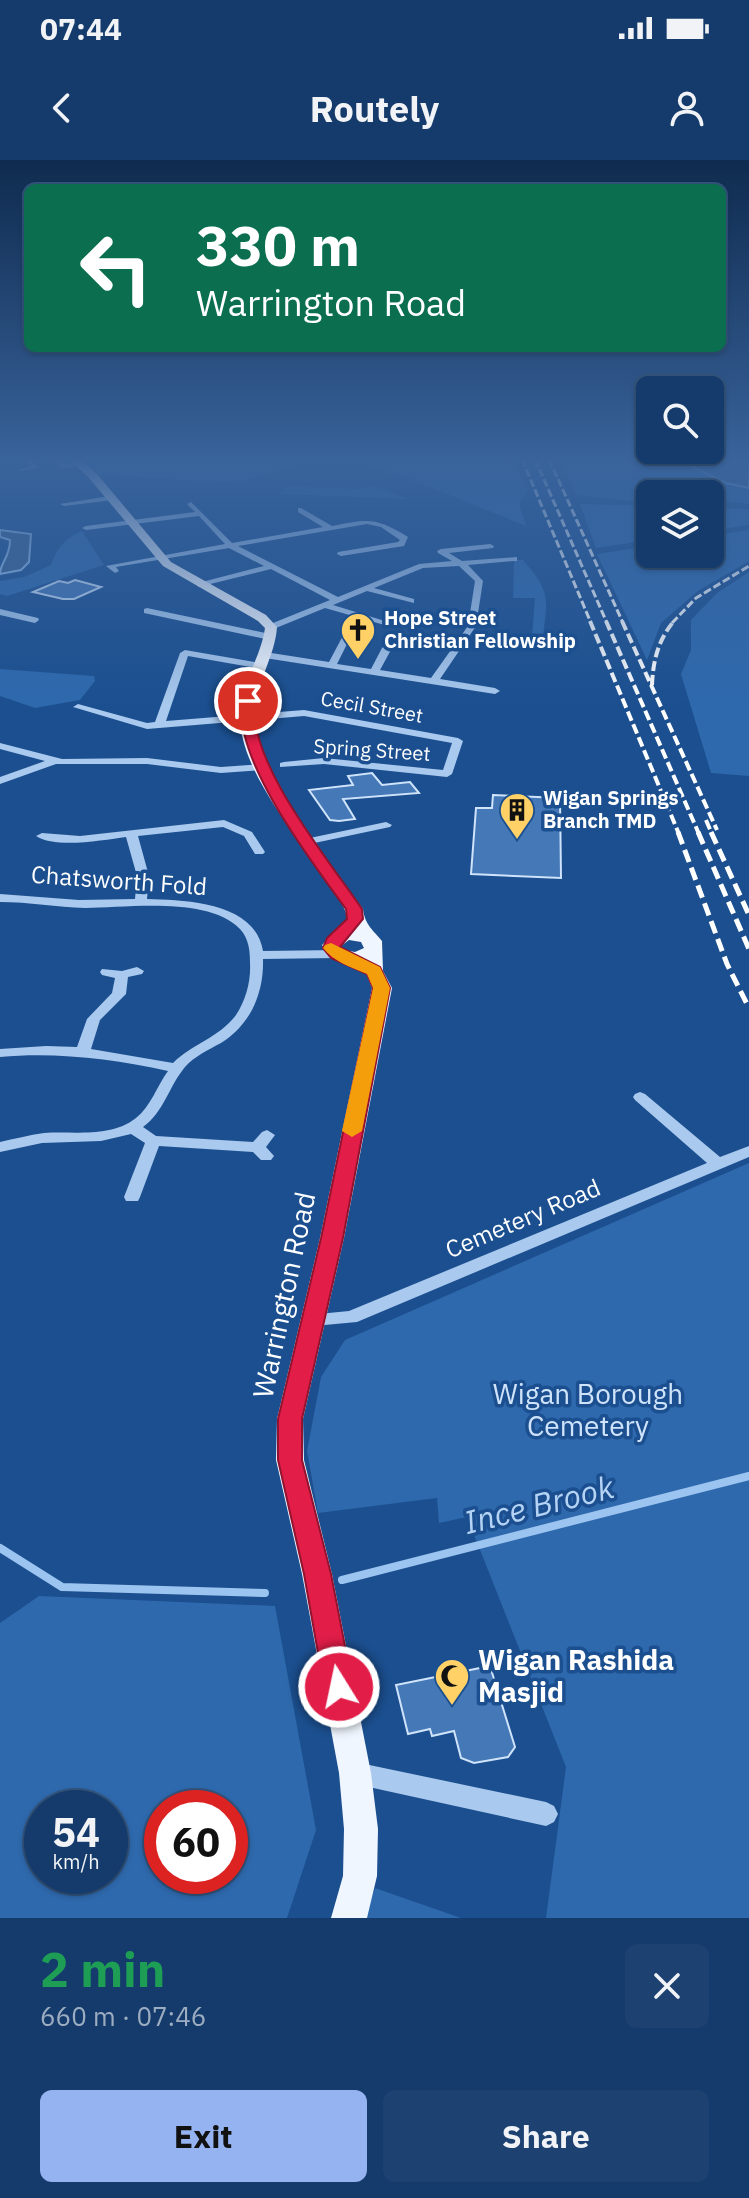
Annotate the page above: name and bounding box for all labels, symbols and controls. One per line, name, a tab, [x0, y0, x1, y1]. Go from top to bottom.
text: 07:44	[40, 9, 122, 48]
text: Routely	[310, 85, 439, 132]
icon: back	[40, 86, 84, 130]
icon: person	[665, 86, 709, 130]
text: 330 m	[196, 209, 360, 281]
icon: left	[64, 216, 168, 320]
text: Warrington Road	[196, 279, 466, 326]
map controls	[636, 376, 724, 568]
button: search	[636, 376, 724, 464]
button: layers	[636, 480, 724, 568]
place label: Hope Street Christian Fellowship	[384, 604, 576, 654]
church icon: Hope Street Christian Fellowship	[339, 611, 377, 661]
pin	[214, 667, 282, 735]
icon: arrive	[226, 679, 270, 723]
street label: Cecil Street	[319, 684, 425, 729]
street label: Spring Street	[313, 732, 431, 767]
place label: Wigan Springs Branch TMD	[543, 784, 679, 834]
building icon: Wigan Springs Branch TMD	[498, 791, 536, 841]
street label: Chatsworth Fold	[30, 858, 208, 902]
street label: Cemetery Road	[440, 1171, 605, 1265]
street label: Warrington Road	[244, 1188, 323, 1402]
park label: Wigan Borough Cemetery	[493, 1375, 683, 1444]
water label: Ince Brook	[459, 1465, 619, 1543]
place label: Wigan Rashida Masjid	[478, 1641, 674, 1710]
position arrow	[297, 1645, 381, 1729]
mosque icon: Wigan Rashida Masjid	[433, 1657, 471, 1707]
speed limit sign: 60	[144, 1790, 248, 1894]
text: 54	[52, 1806, 100, 1858]
text: km/h	[52, 1848, 100, 1875]
text: 2 min	[40, 1938, 165, 2000]
button: close	[625, 1944, 709, 2028]
text: 660 m · 07:46	[40, 1999, 206, 2033]
button: Exit	[40, 2090, 367, 2182]
button: Share	[383, 2090, 709, 2182]

